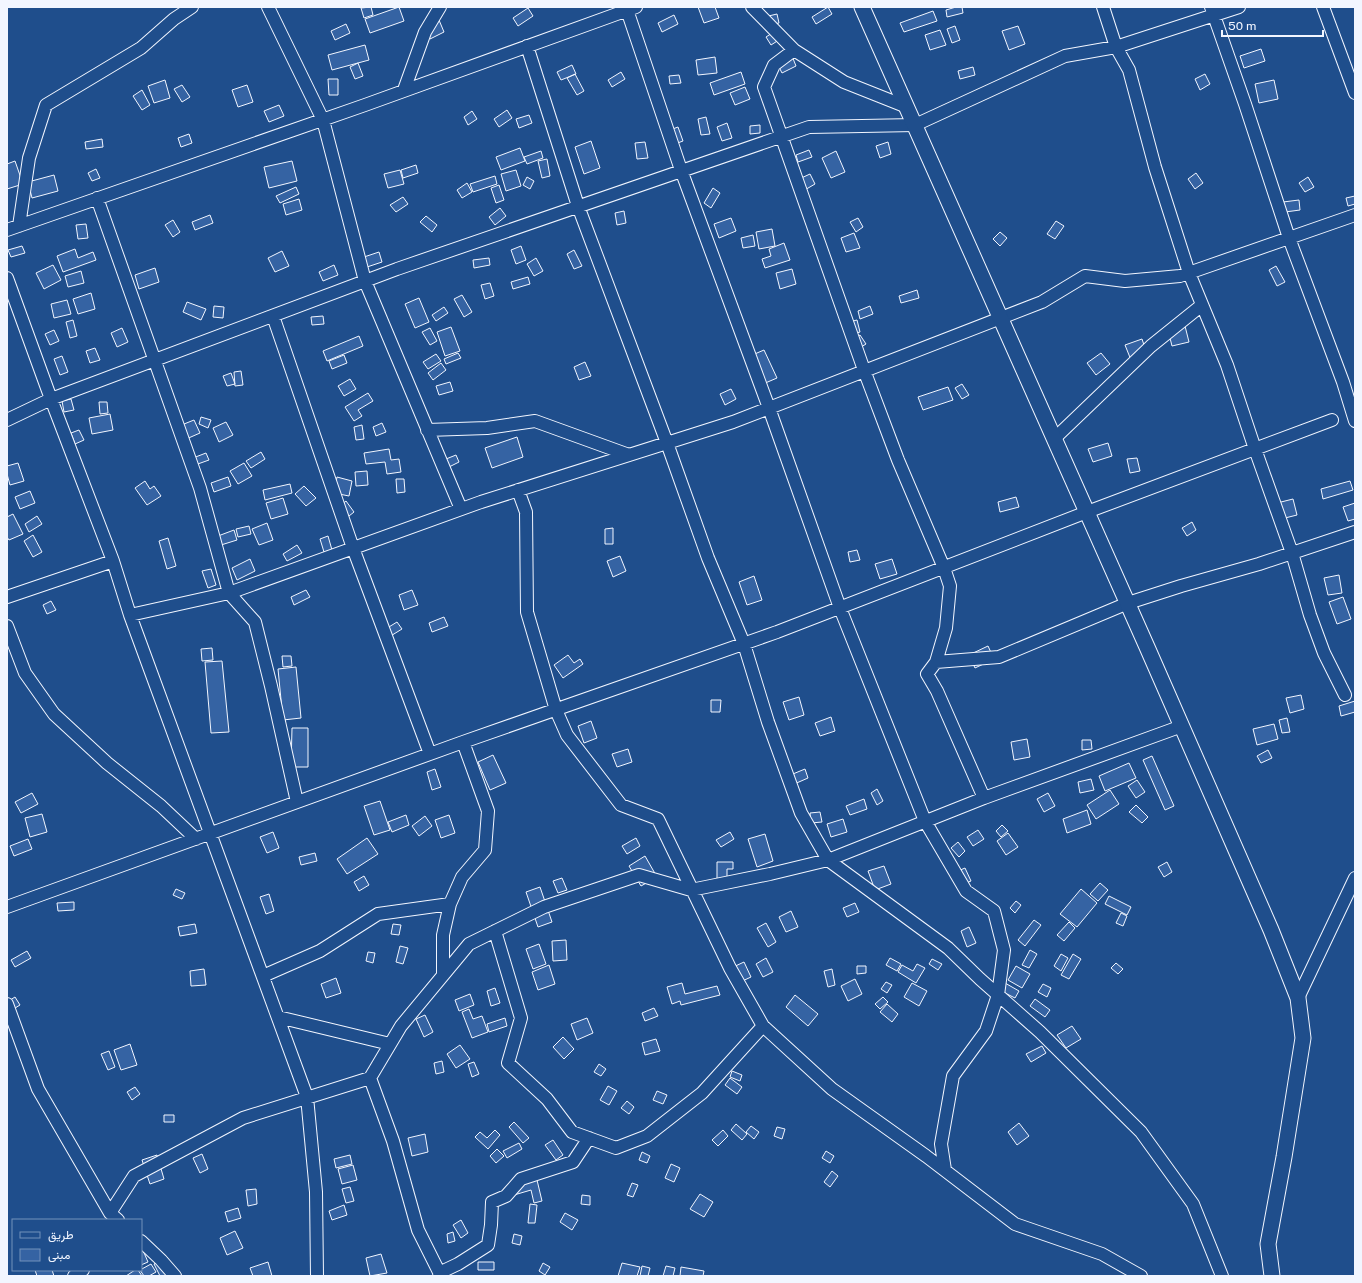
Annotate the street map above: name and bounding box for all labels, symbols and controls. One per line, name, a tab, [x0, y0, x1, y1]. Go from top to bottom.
scale bar	[1222, 12, 1323, 38]
text: 50 m	[1228, 19, 1256, 33]
legend	[12, 1219, 142, 1271]
text: طريق	[48, 1228, 74, 1243]
text: مبنى	[48, 1248, 70, 1263]

